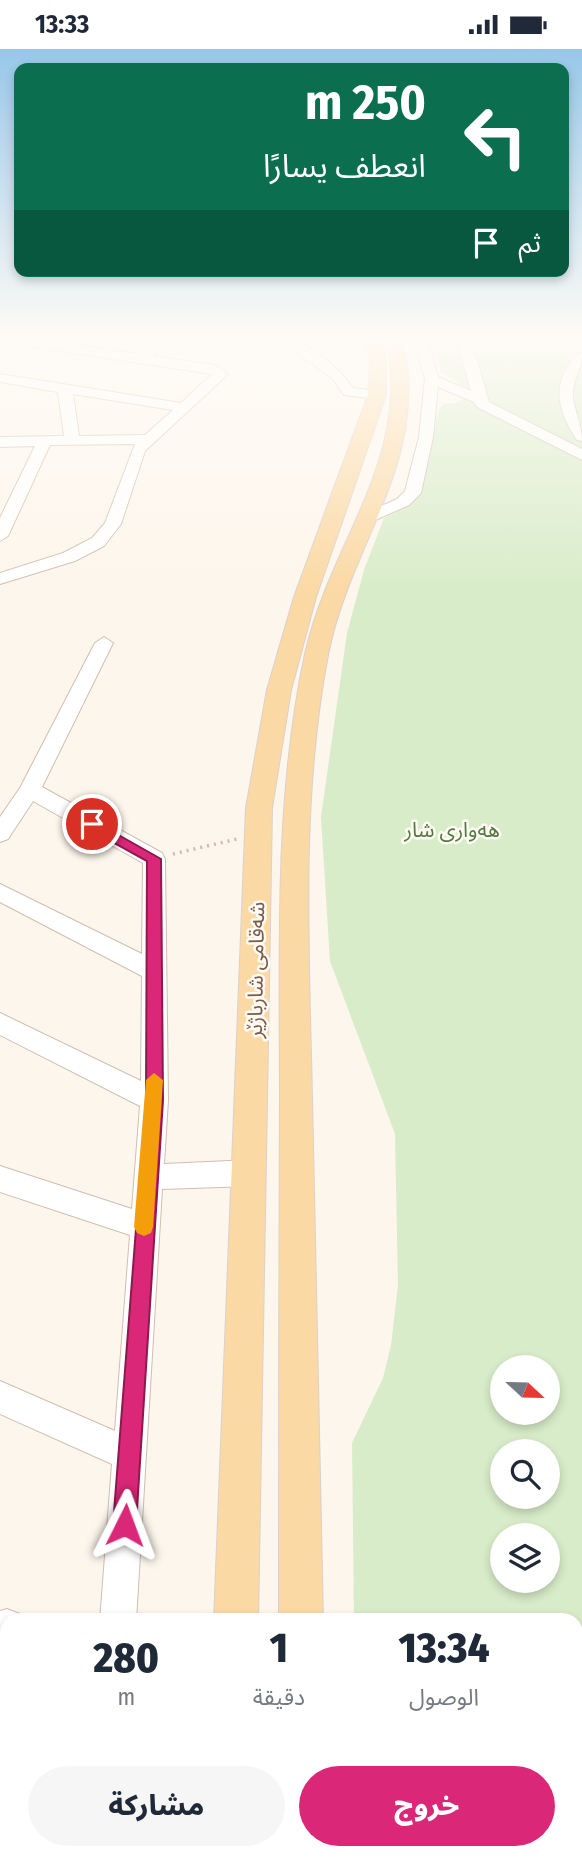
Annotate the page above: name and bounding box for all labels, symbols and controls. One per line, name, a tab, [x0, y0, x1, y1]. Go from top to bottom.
text: 13:33	[35, 9, 89, 40]
text: 250 m	[305, 73, 426, 132]
icon: left	[450, 91, 541, 182]
text: انعطف يسارًا	[263, 147, 426, 185]
icon: arrive	[467, 224, 505, 262]
text: ثم	[519, 228, 541, 259]
pin	[62, 794, 122, 854]
icon: arrive	[73, 805, 111, 843]
park label: هەواری شار	[403, 817, 500, 843]
street label: شەقامی شارباژێر	[242, 901, 270, 1040]
north arrow	[490, 1355, 560, 1425]
map controls	[490, 1355, 560, 1593]
button: search	[490, 1439, 560, 1509]
position arrow	[88, 1488, 162, 1562]
button: layers	[490, 1523, 560, 1593]
text: 1	[270, 1623, 288, 1673]
text: 13:34	[399, 1623, 489, 1673]
text: 280	[94, 1633, 159, 1683]
text: m	[117, 1683, 135, 1711]
text: دقيقة	[253, 1683, 305, 1711]
text: الوصول	[409, 1683, 479, 1711]
button: مشاركة	[28, 1766, 285, 1846]
button: خروج	[299, 1766, 555, 1846]

